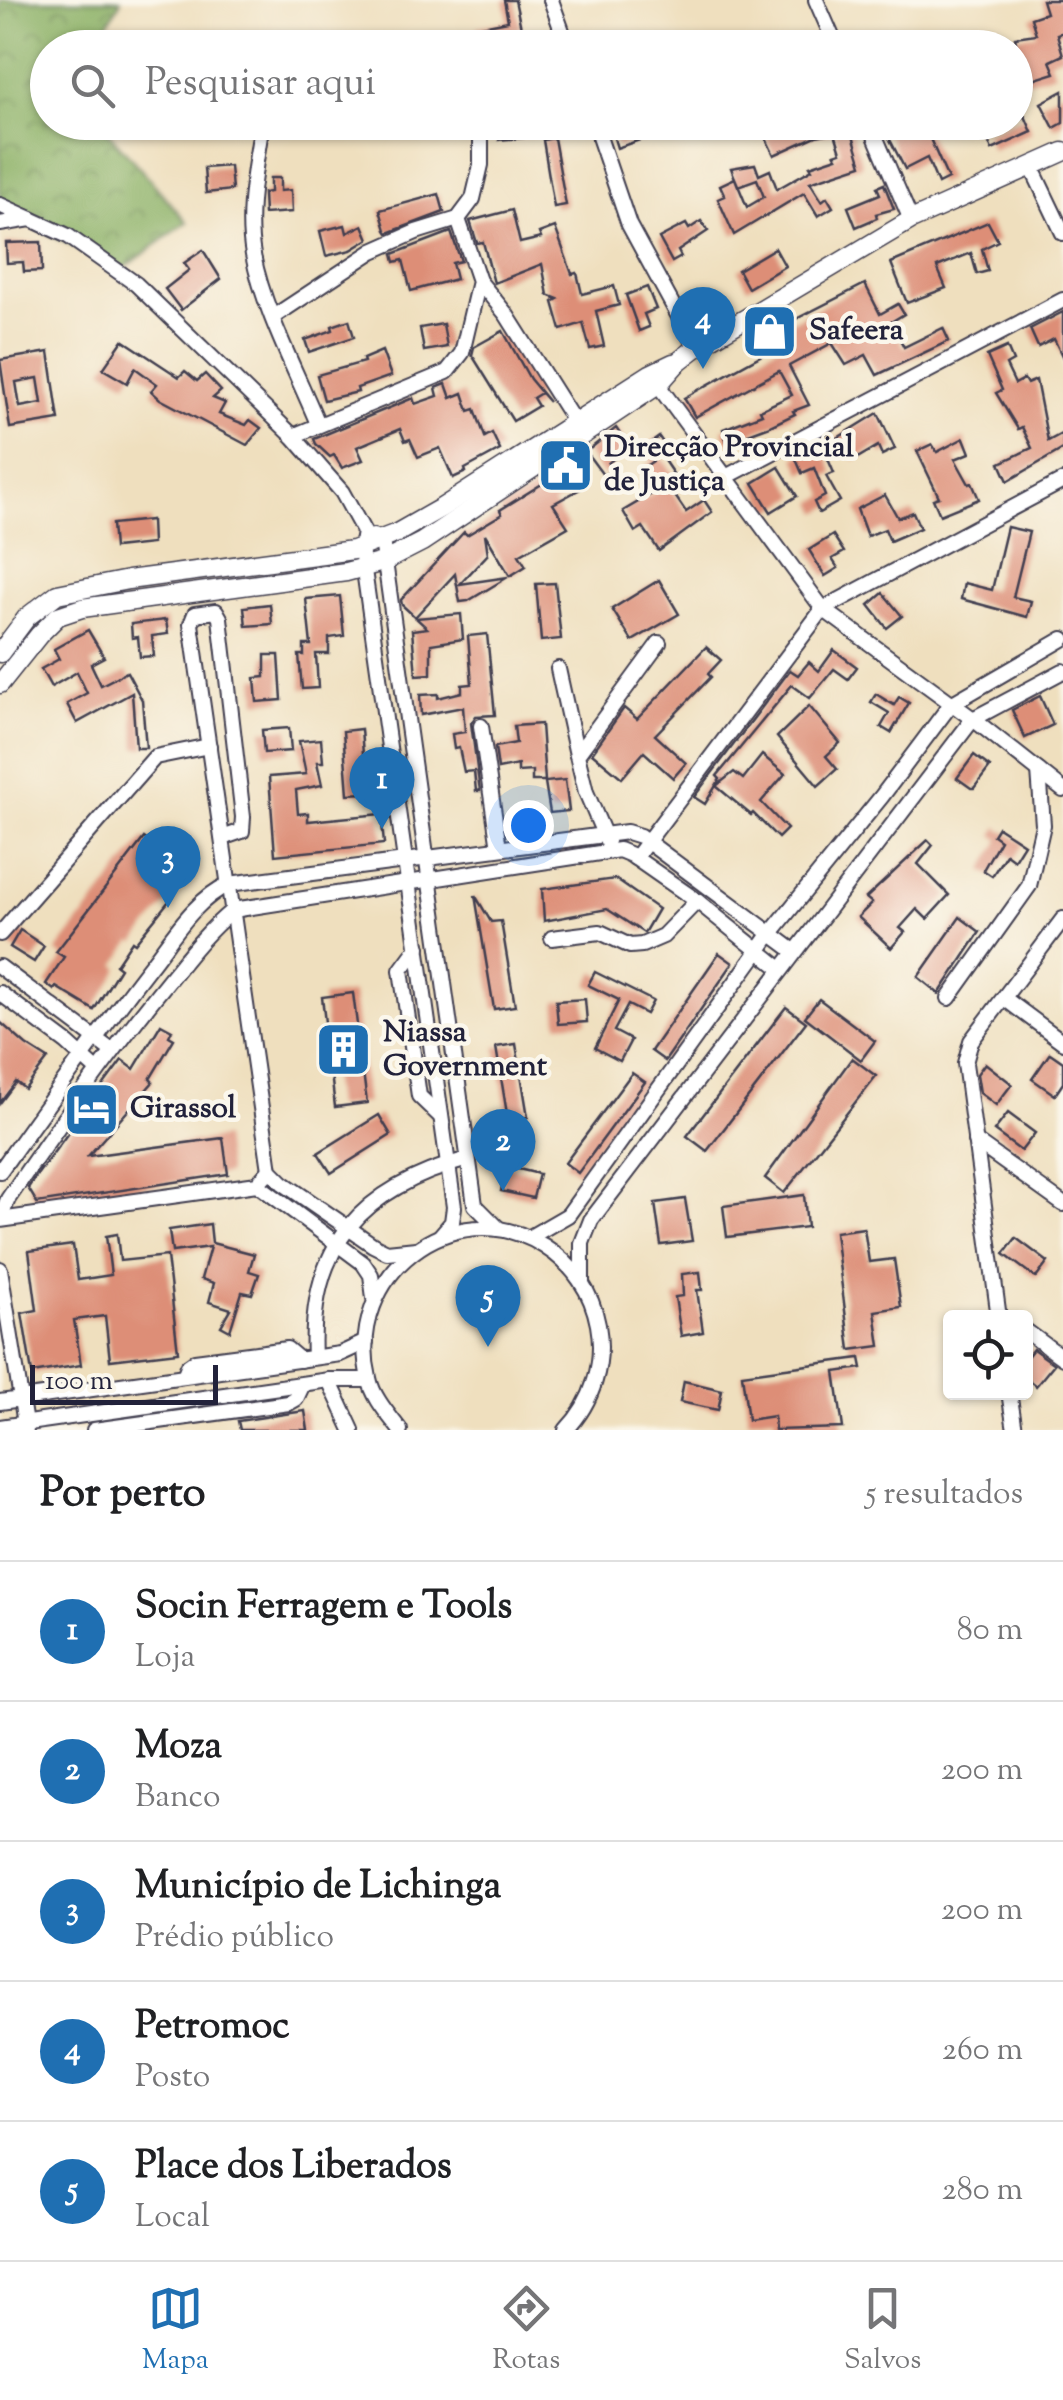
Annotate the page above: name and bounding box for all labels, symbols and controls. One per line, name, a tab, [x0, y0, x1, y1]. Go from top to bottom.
search box	[30, 30, 1033, 140]
icon: search	[65, 58, 120, 113]
text: Pesquisar aqui	[145, 58, 376, 112]
pin: 4	[670, 286, 736, 369]
shop icon: Safeera	[740, 301, 800, 361]
place label: Safeera	[809, 310, 904, 353]
place label: Direcção Provincial de Justiça	[604, 427, 855, 504]
public building icon: Direcção Provincial de Justiça	[535, 435, 595, 495]
pin: 1	[350, 746, 414, 829]
your location	[503, 800, 554, 851]
pin: 3	[136, 826, 200, 908]
place label: Niassa Government	[383, 1012, 548, 1089]
building icon: Niassa Government	[314, 1020, 374, 1080]
hotel icon: Girassol	[61, 1079, 121, 1139]
place label: Girassol	[130, 1088, 237, 1131]
pin: 2	[470, 1108, 536, 1191]
pin: 5	[456, 1264, 520, 1347]
map controls	[943, 1310, 1033, 1400]
button: locate	[943, 1310, 1033, 1400]
scale bar	[30, 1360, 218, 1404]
text: 100 m	[45, 1362, 113, 1402]
text: Por perto	[40, 1465, 206, 1525]
text: 5 resultados	[866, 1472, 1023, 1518]
text: Socin Ferragem e Tools	[135, 1581, 512, 1635]
text: 1	[67, 1608, 78, 1654]
text: 80 m	[957, 1608, 1023, 1654]
text: Loja	[135, 1635, 195, 1681]
text: Moza	[135, 1721, 222, 1775]
text: 2	[65, 1748, 80, 1794]
text: 200 m	[941, 1748, 1023, 1794]
text: Banco	[135, 1775, 220, 1821]
text: Município de Lichinga	[135, 1861, 501, 1915]
text: 3	[66, 1888, 79, 1934]
text: 200 m	[941, 1888, 1023, 1934]
text: Prédio público	[135, 1915, 334, 1961]
text: Petromoc	[135, 2001, 289, 2055]
text: 4	[64, 2028, 81, 2074]
text: 260 m	[942, 2028, 1023, 2074]
text: Posto	[135, 2055, 210, 2101]
text: Place dos Liberados	[135, 2141, 452, 2195]
text: 5	[67, 2168, 78, 2214]
text: 280 m	[942, 2168, 1023, 2214]
text: Local	[135, 2195, 210, 2241]
tab: Mapa	[142, 2281, 209, 2381]
tab: Rotas	[492, 2281, 560, 2381]
tab: Salvos	[844, 2281, 921, 2381]

